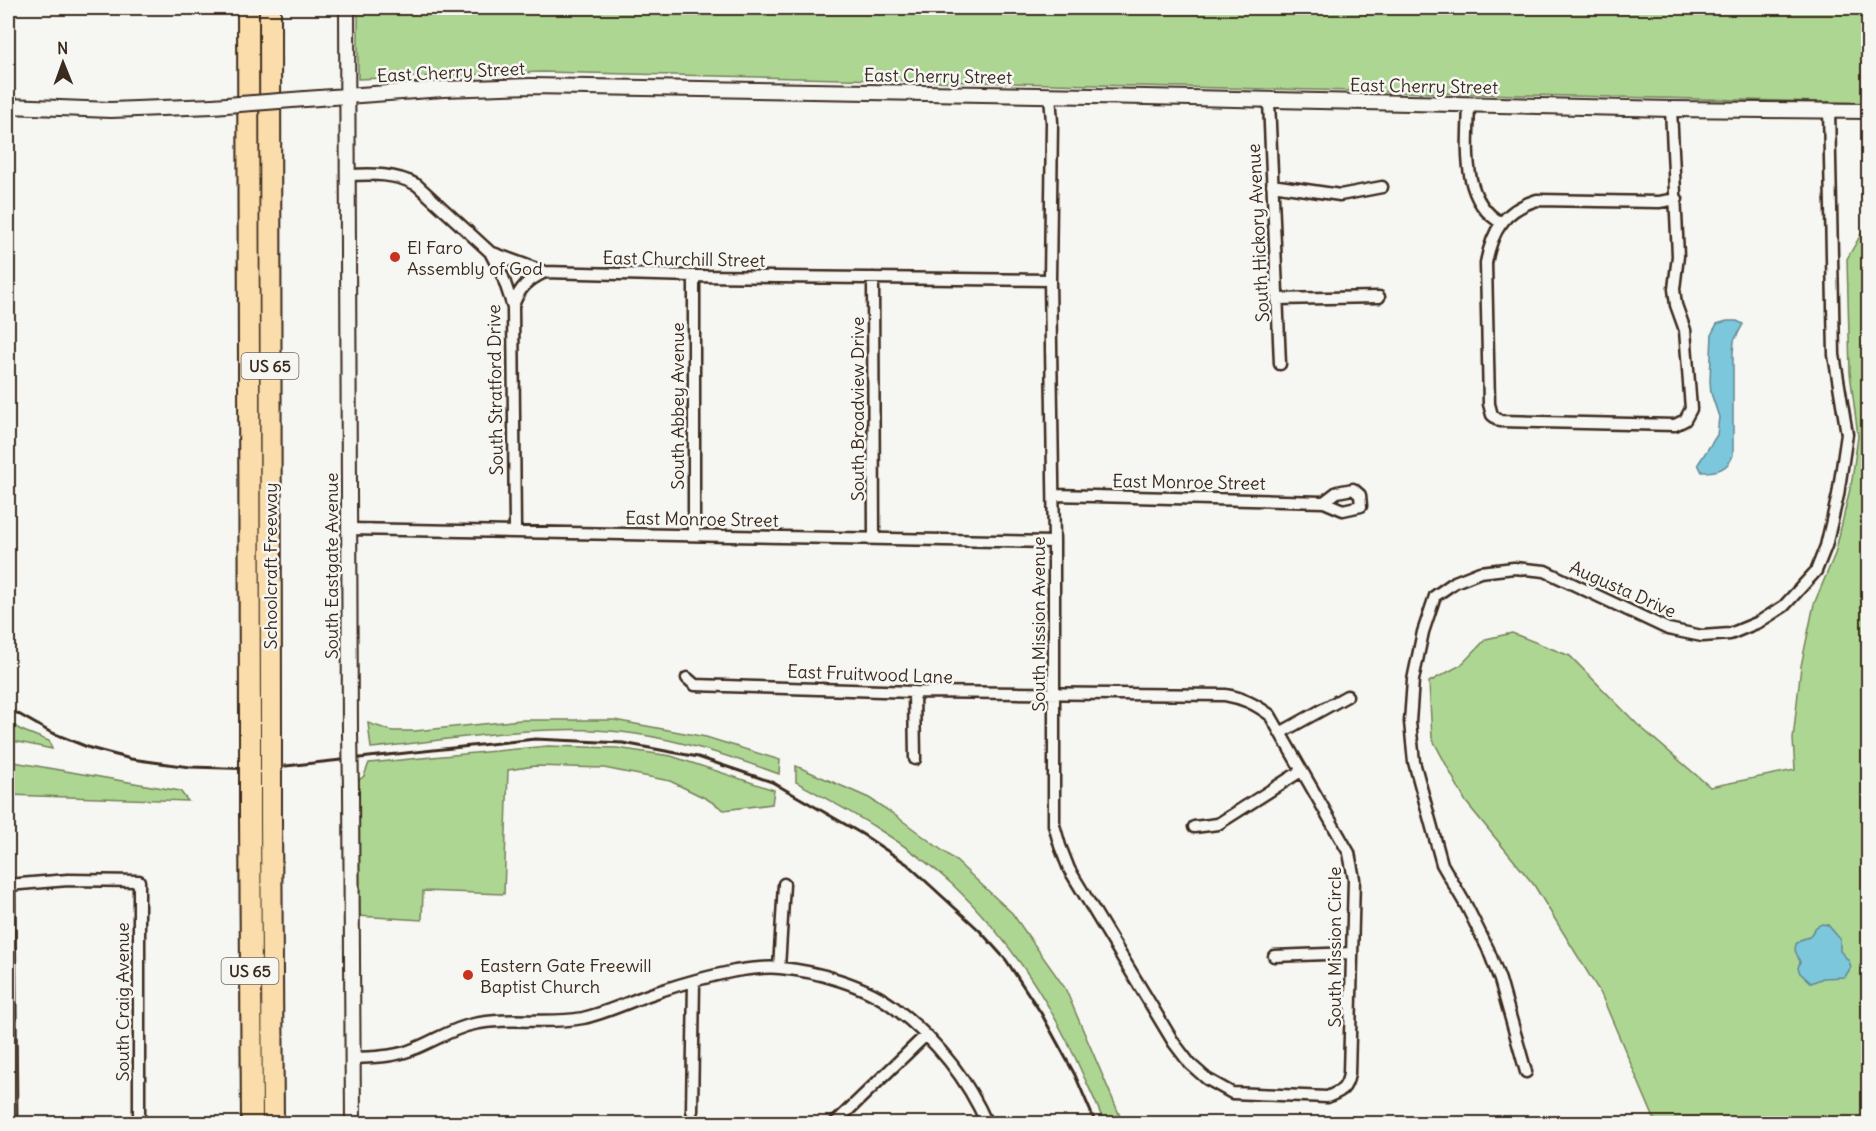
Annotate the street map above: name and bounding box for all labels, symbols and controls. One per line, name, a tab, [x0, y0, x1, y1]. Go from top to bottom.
north arrow	[33, 33, 93, 93]
text: N	[57, 38, 68, 58]
street label: East Cherry Street	[376, 57, 526, 87]
street label: East Cherry Street	[864, 63, 1012, 89]
street label: East Cherry Street	[1350, 73, 1498, 99]
street label: South Hickory Avenue	[1242, 143, 1274, 323]
place label: El Faro Assembly of God	[407, 236, 543, 280]
street label: East Churchill Street	[602, 246, 766, 272]
marker: El Faro Assembly of God	[388, 250, 402, 264]
street label: South Stratford Drive	[482, 304, 508, 476]
street label: South Broadview Drive	[846, 317, 869, 501]
street label: South Abbey Avenue	[666, 322, 689, 490]
road number: US 65	[242, 353, 298, 379]
street label: East Monroe Street	[1112, 469, 1266, 495]
street label: South Eastgate Avenue	[320, 473, 343, 659]
street label: Schoolcraft Freeway	[259, 483, 282, 649]
street label: East Monroe Street	[625, 506, 779, 532]
street label: South Mission Avenue	[1027, 536, 1050, 712]
street label: Augusta Drive	[1566, 555, 1680, 623]
street label: East Fruitwood Lane	[787, 660, 953, 688]
street label: South Mission Circle	[1323, 866, 1346, 1028]
street label: South Craig Avenue	[111, 922, 134, 1082]
place label: Eastern Gate Freewill Baptist Church	[480, 954, 651, 998]
road number: US 65	[222, 958, 278, 984]
marker: Eastern Gate Freewill Baptist Church	[461, 968, 475, 982]

